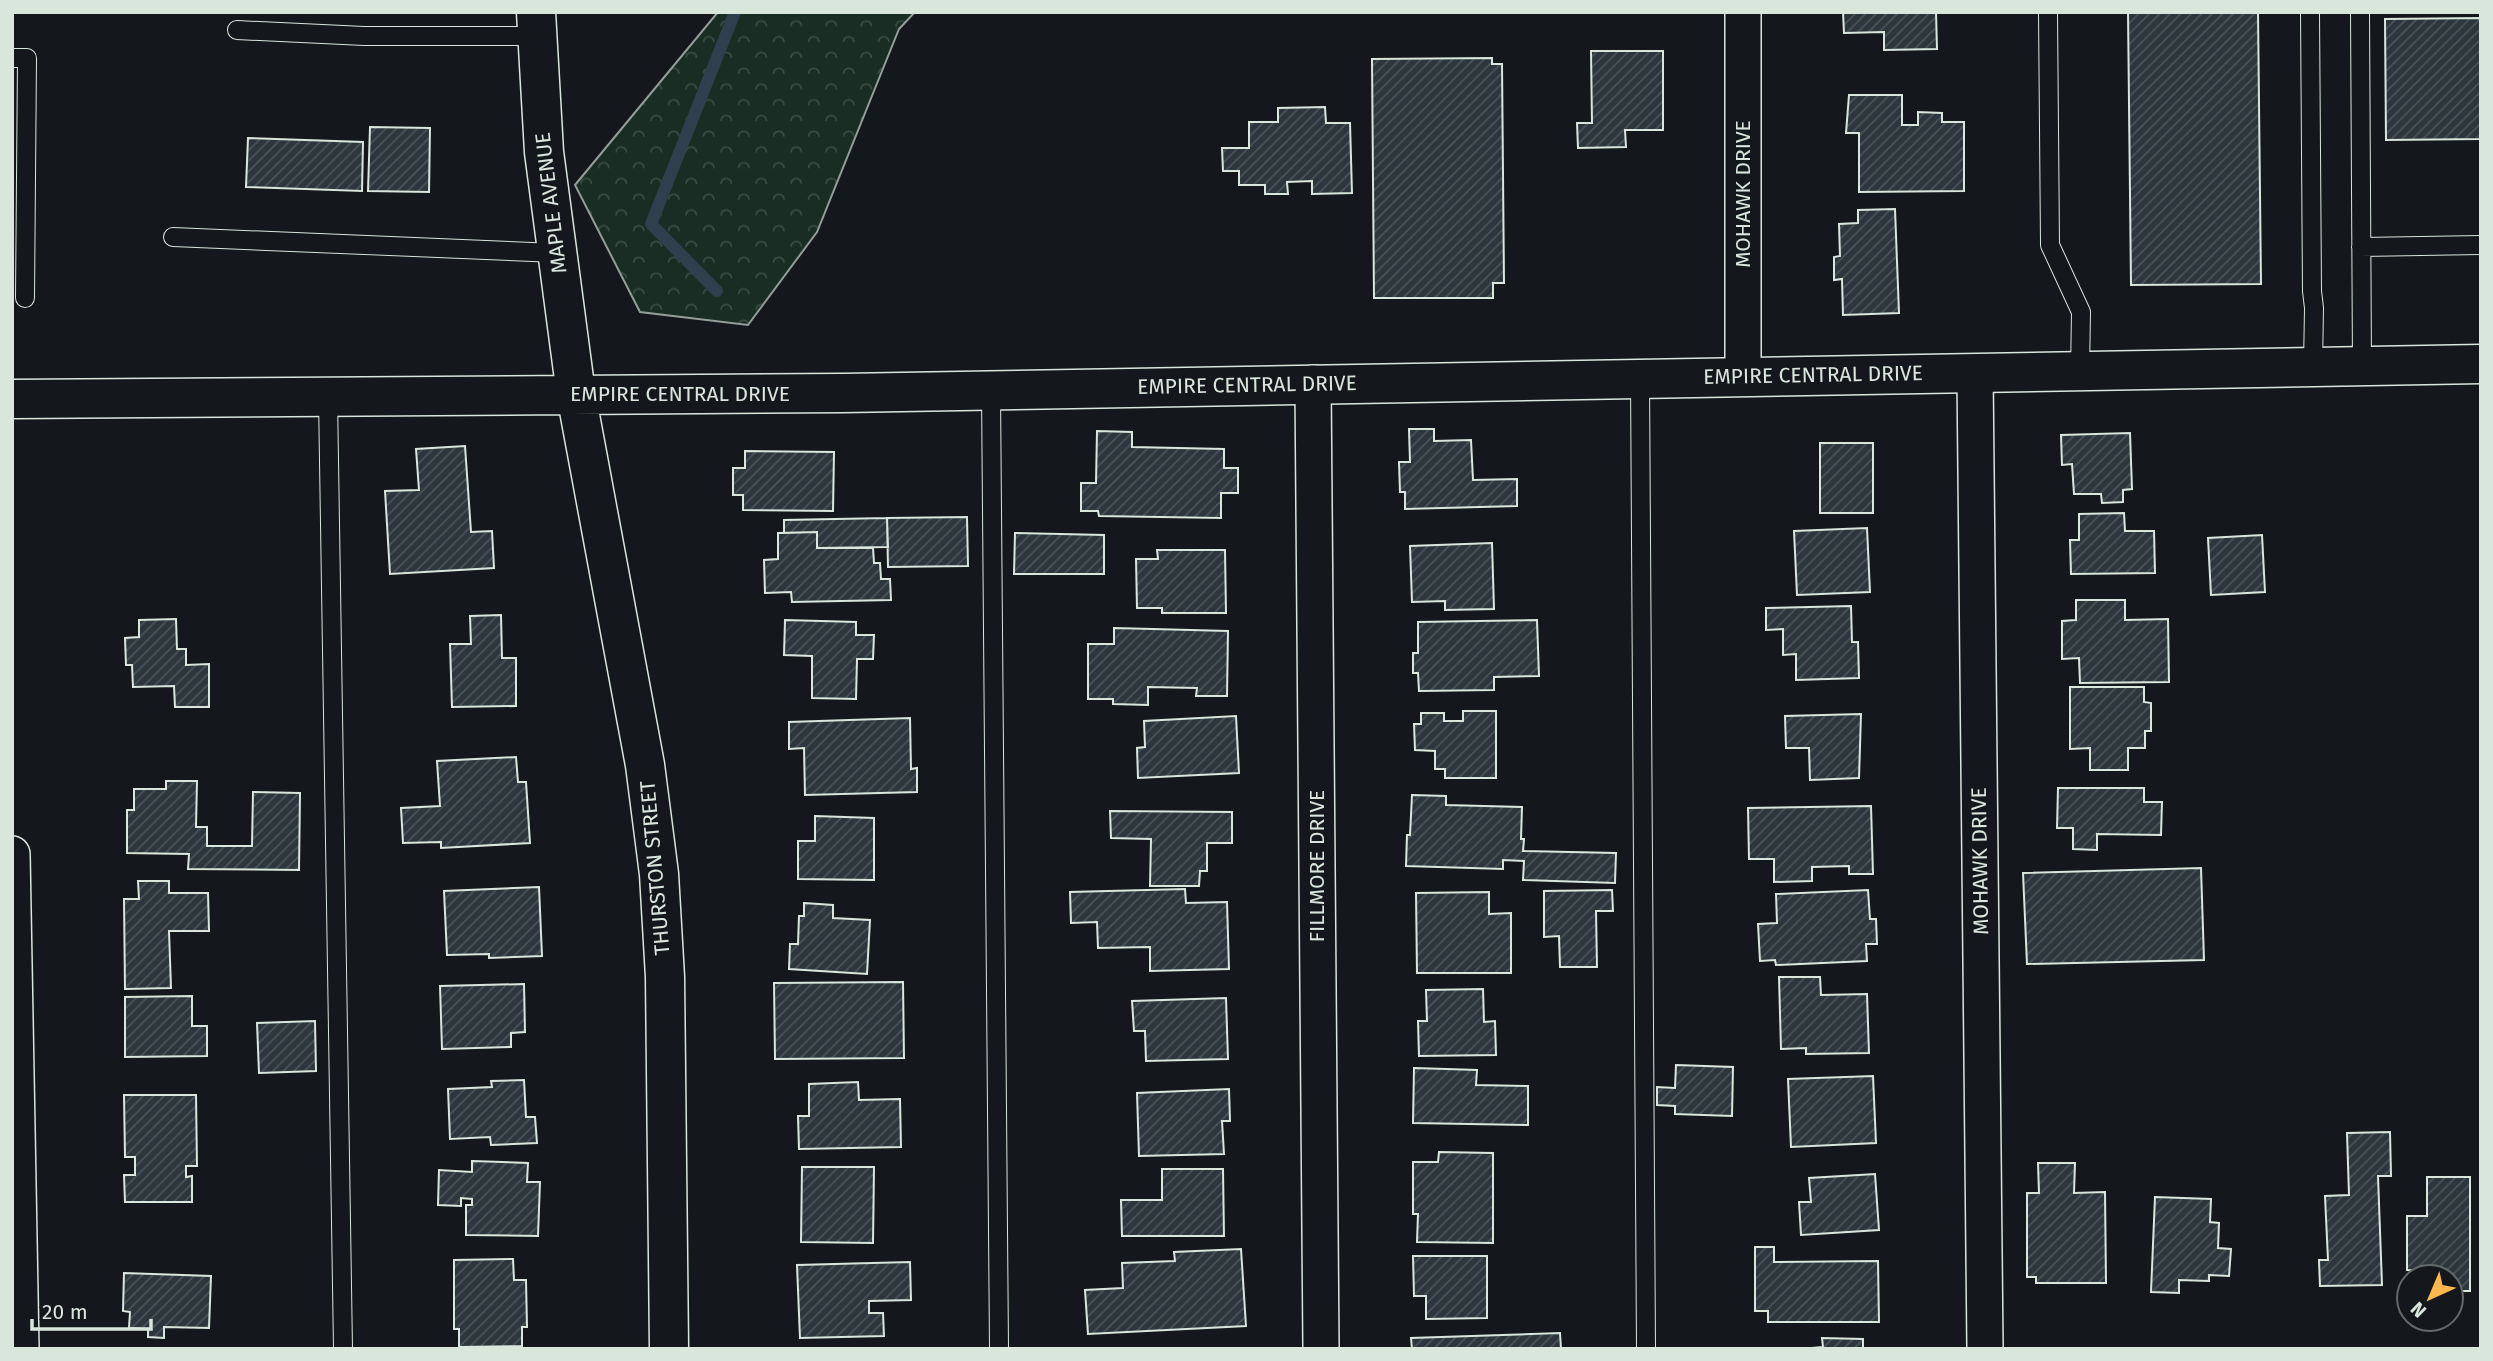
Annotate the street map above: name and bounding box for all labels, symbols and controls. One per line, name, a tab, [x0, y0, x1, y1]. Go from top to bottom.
street label: MOHAWK DRIVE	[1730, 120, 1756, 268]
street label: MAPLE AVENUE	[529, 131, 573, 275]
street label: EMPIRE CENTRAL DRIVE	[1703, 360, 1923, 390]
street label: EMPIRE CENTRAL DRIVE	[1137, 370, 1357, 400]
street label: EMPIRE CENTRAL DRIVE	[570, 381, 790, 407]
street label: THURSTON STREET	[634, 780, 676, 956]
street label: MOHAWK DRIVE	[1966, 787, 1994, 935]
street label: FILLMORE DRIVE	[1304, 790, 1330, 942]
north arrow	[2395, 1263, 2465, 1333]
scale bar	[32, 1288, 150, 1332]
text: N	[2406, 1297, 2431, 1323]
text: 20 m	[42, 1299, 88, 1325]

